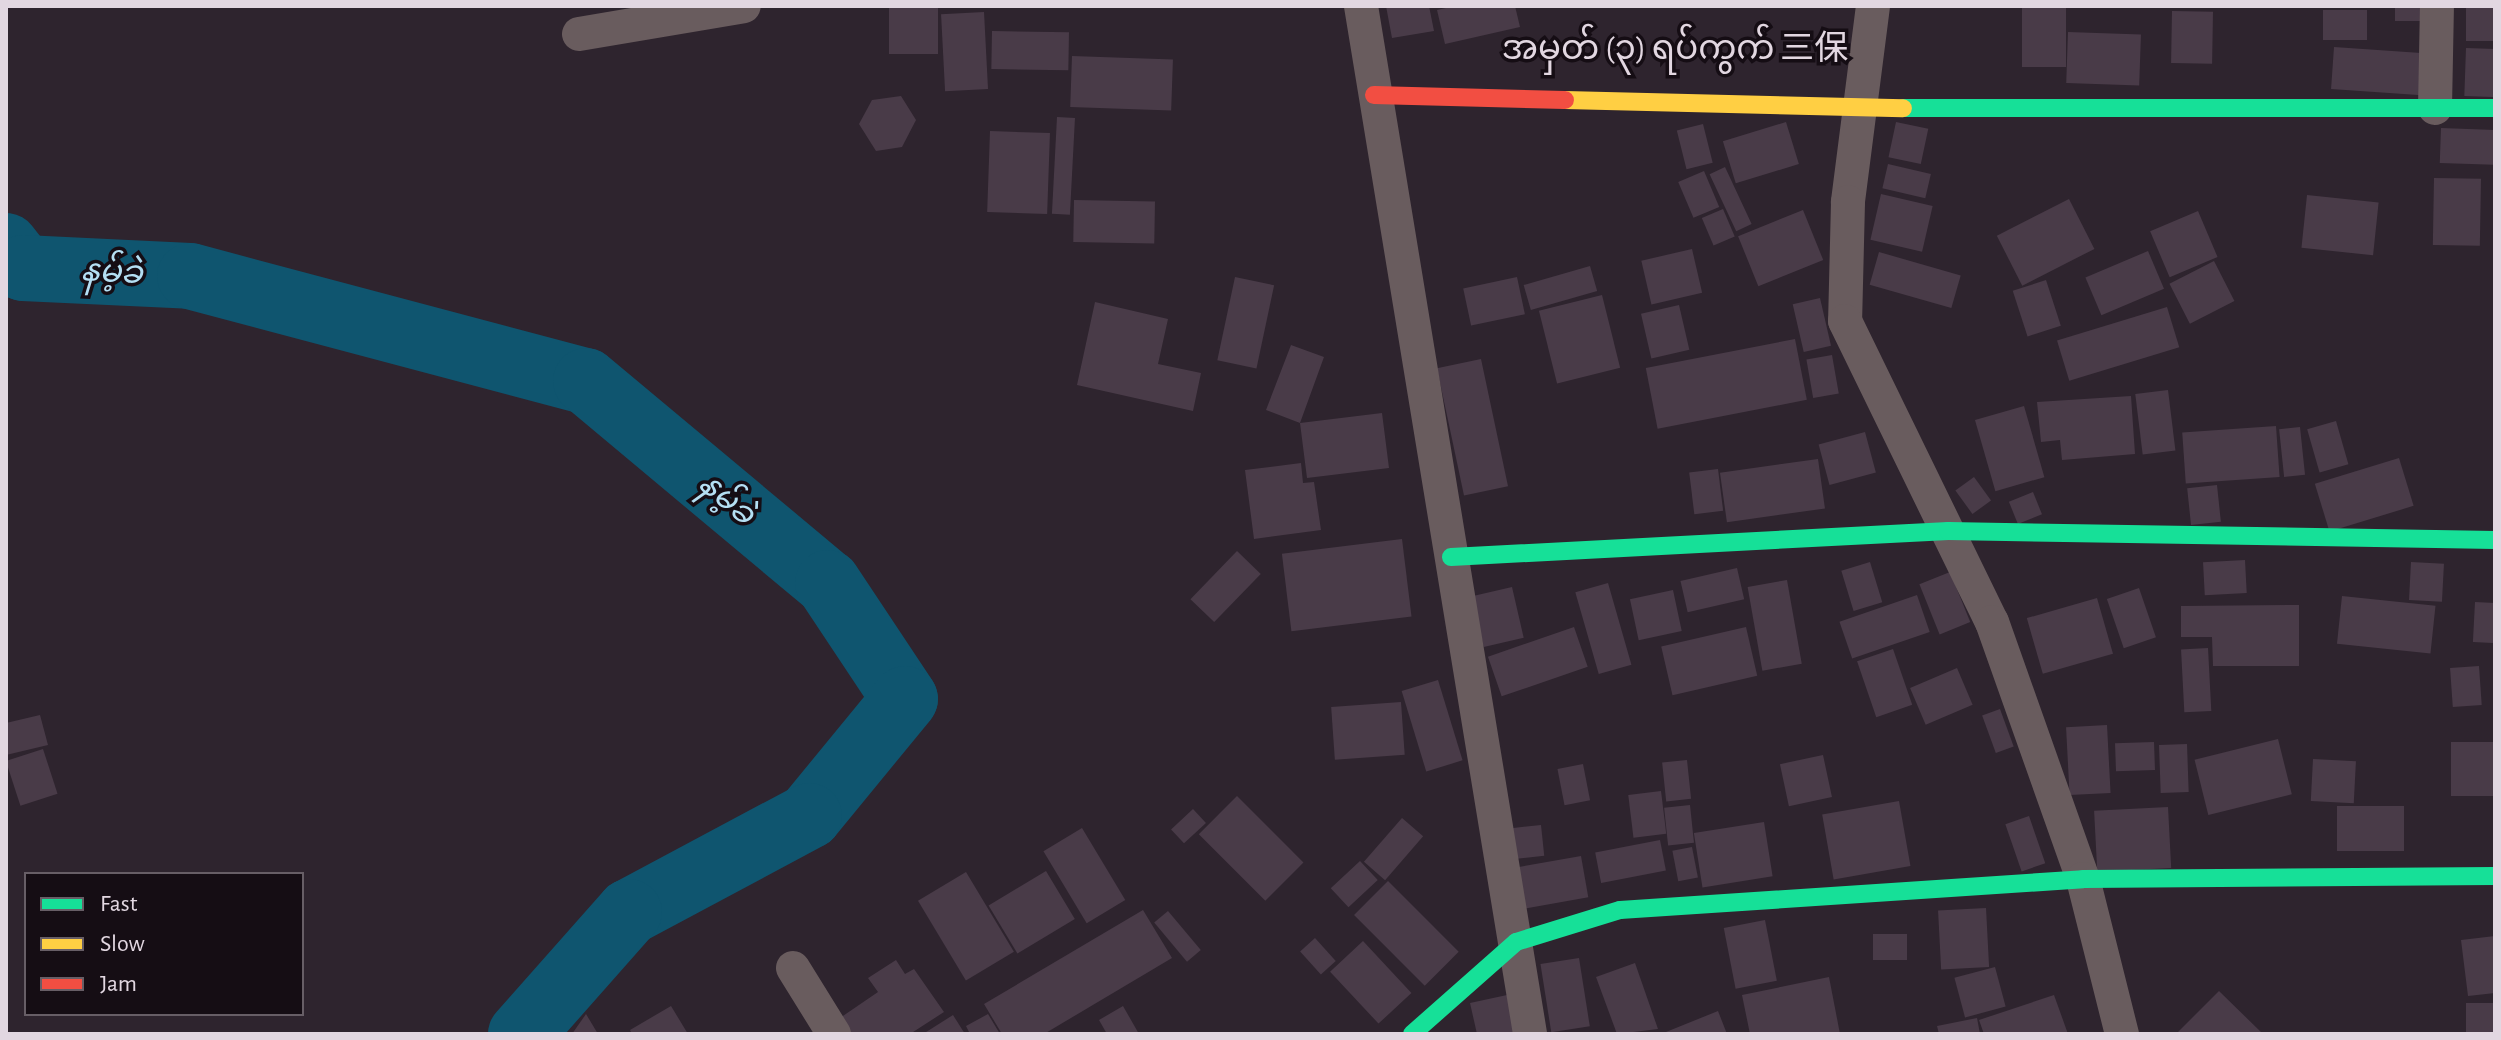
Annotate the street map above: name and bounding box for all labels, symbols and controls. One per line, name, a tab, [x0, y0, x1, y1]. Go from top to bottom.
district label: အမှတ် (၃) ရပ်ကွက် 三保	[1502, 30, 1848, 70]
water label: နမ့်ခဲ	[80, 251, 144, 293]
water label: နမ့်ခဲ	[691, 465, 763, 533]
legend	[24, 872, 304, 1016]
text: Fast	[100, 892, 137, 916]
text: Slow	[100, 932, 145, 956]
text: Jam	[100, 972, 137, 996]

